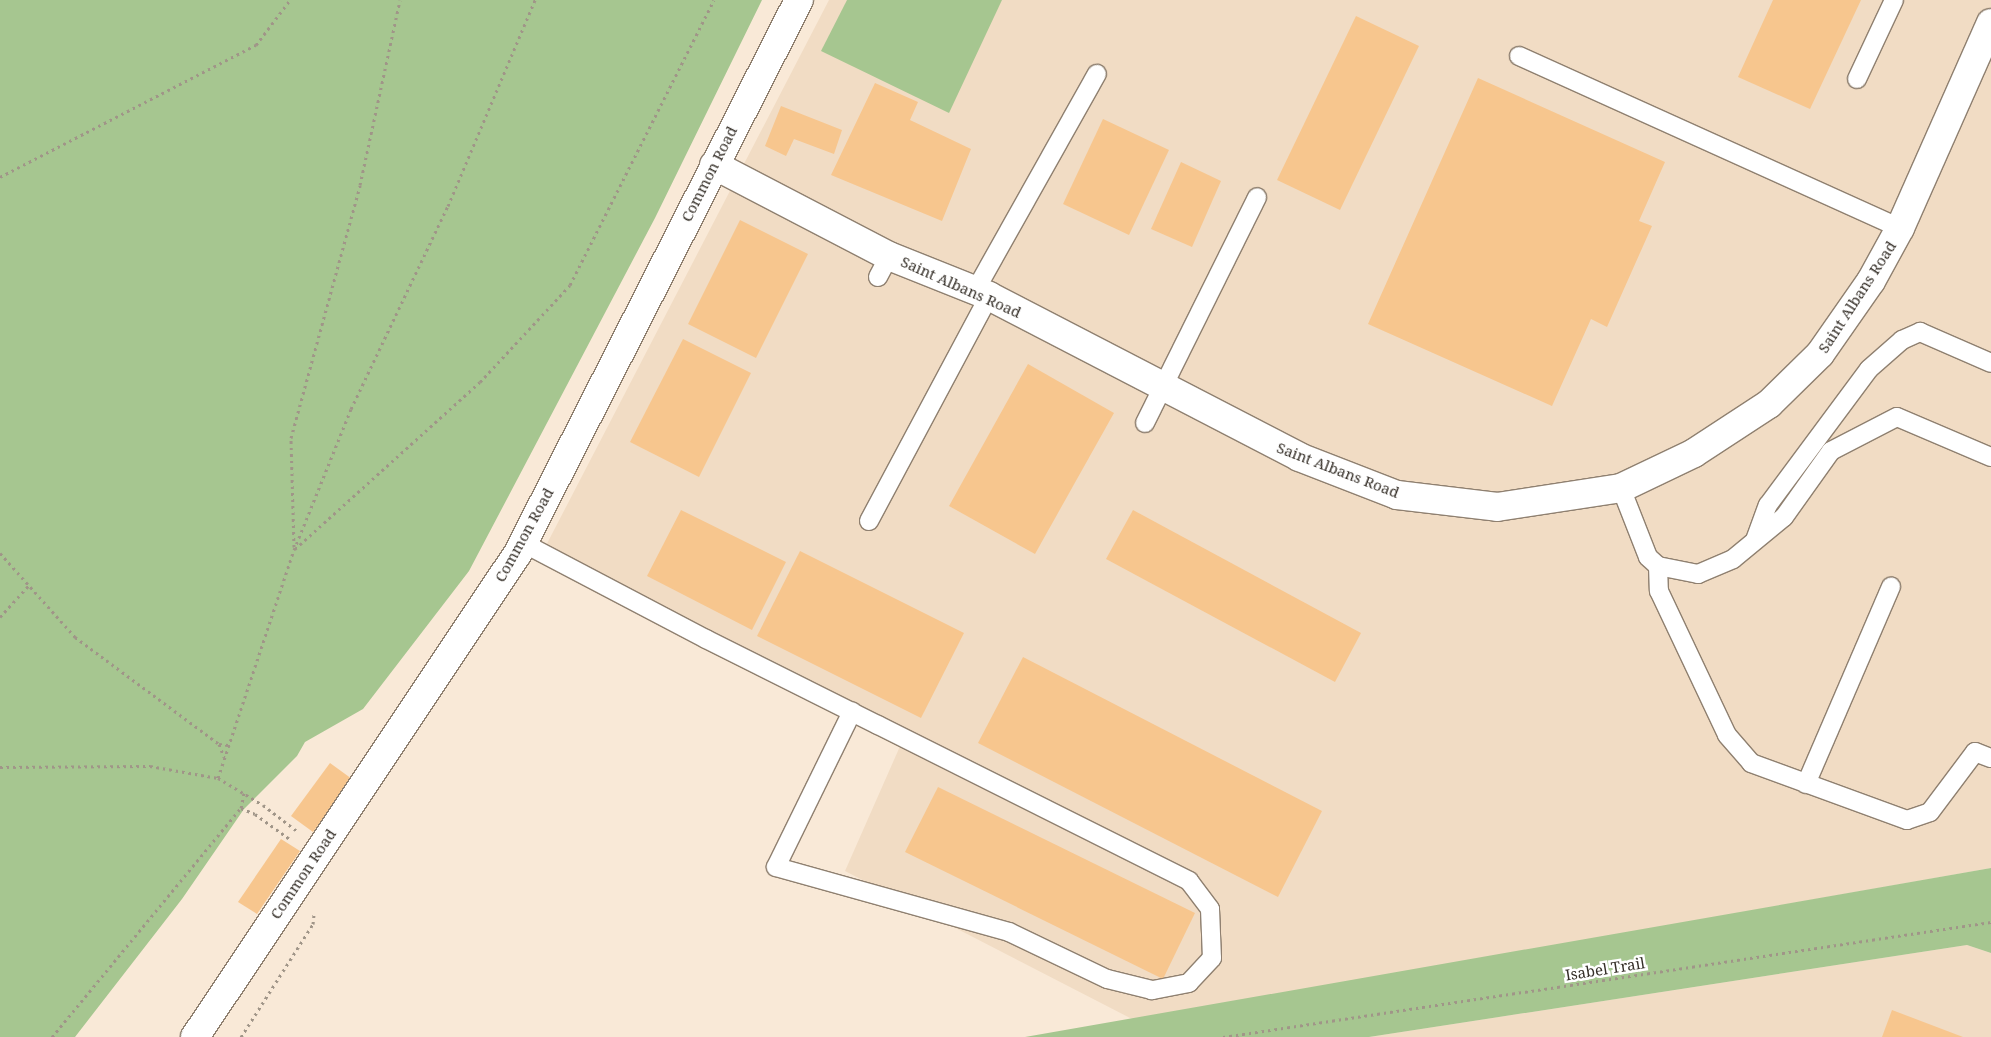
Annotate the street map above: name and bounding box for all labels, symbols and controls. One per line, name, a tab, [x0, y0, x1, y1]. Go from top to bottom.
street label: Common Road	[677, 123, 741, 225]
street label: Saint Albans Road	[1814, 238, 1900, 356]
street label: Saint Albans Road	[898, 252, 1024, 322]
street label: Saint Albans Road	[1274, 438, 1402, 502]
street label: Common Road	[491, 485, 557, 585]
street label: Common Road	[266, 826, 340, 922]
street label: Isabel Trail	[1564, 954, 1646, 984]

